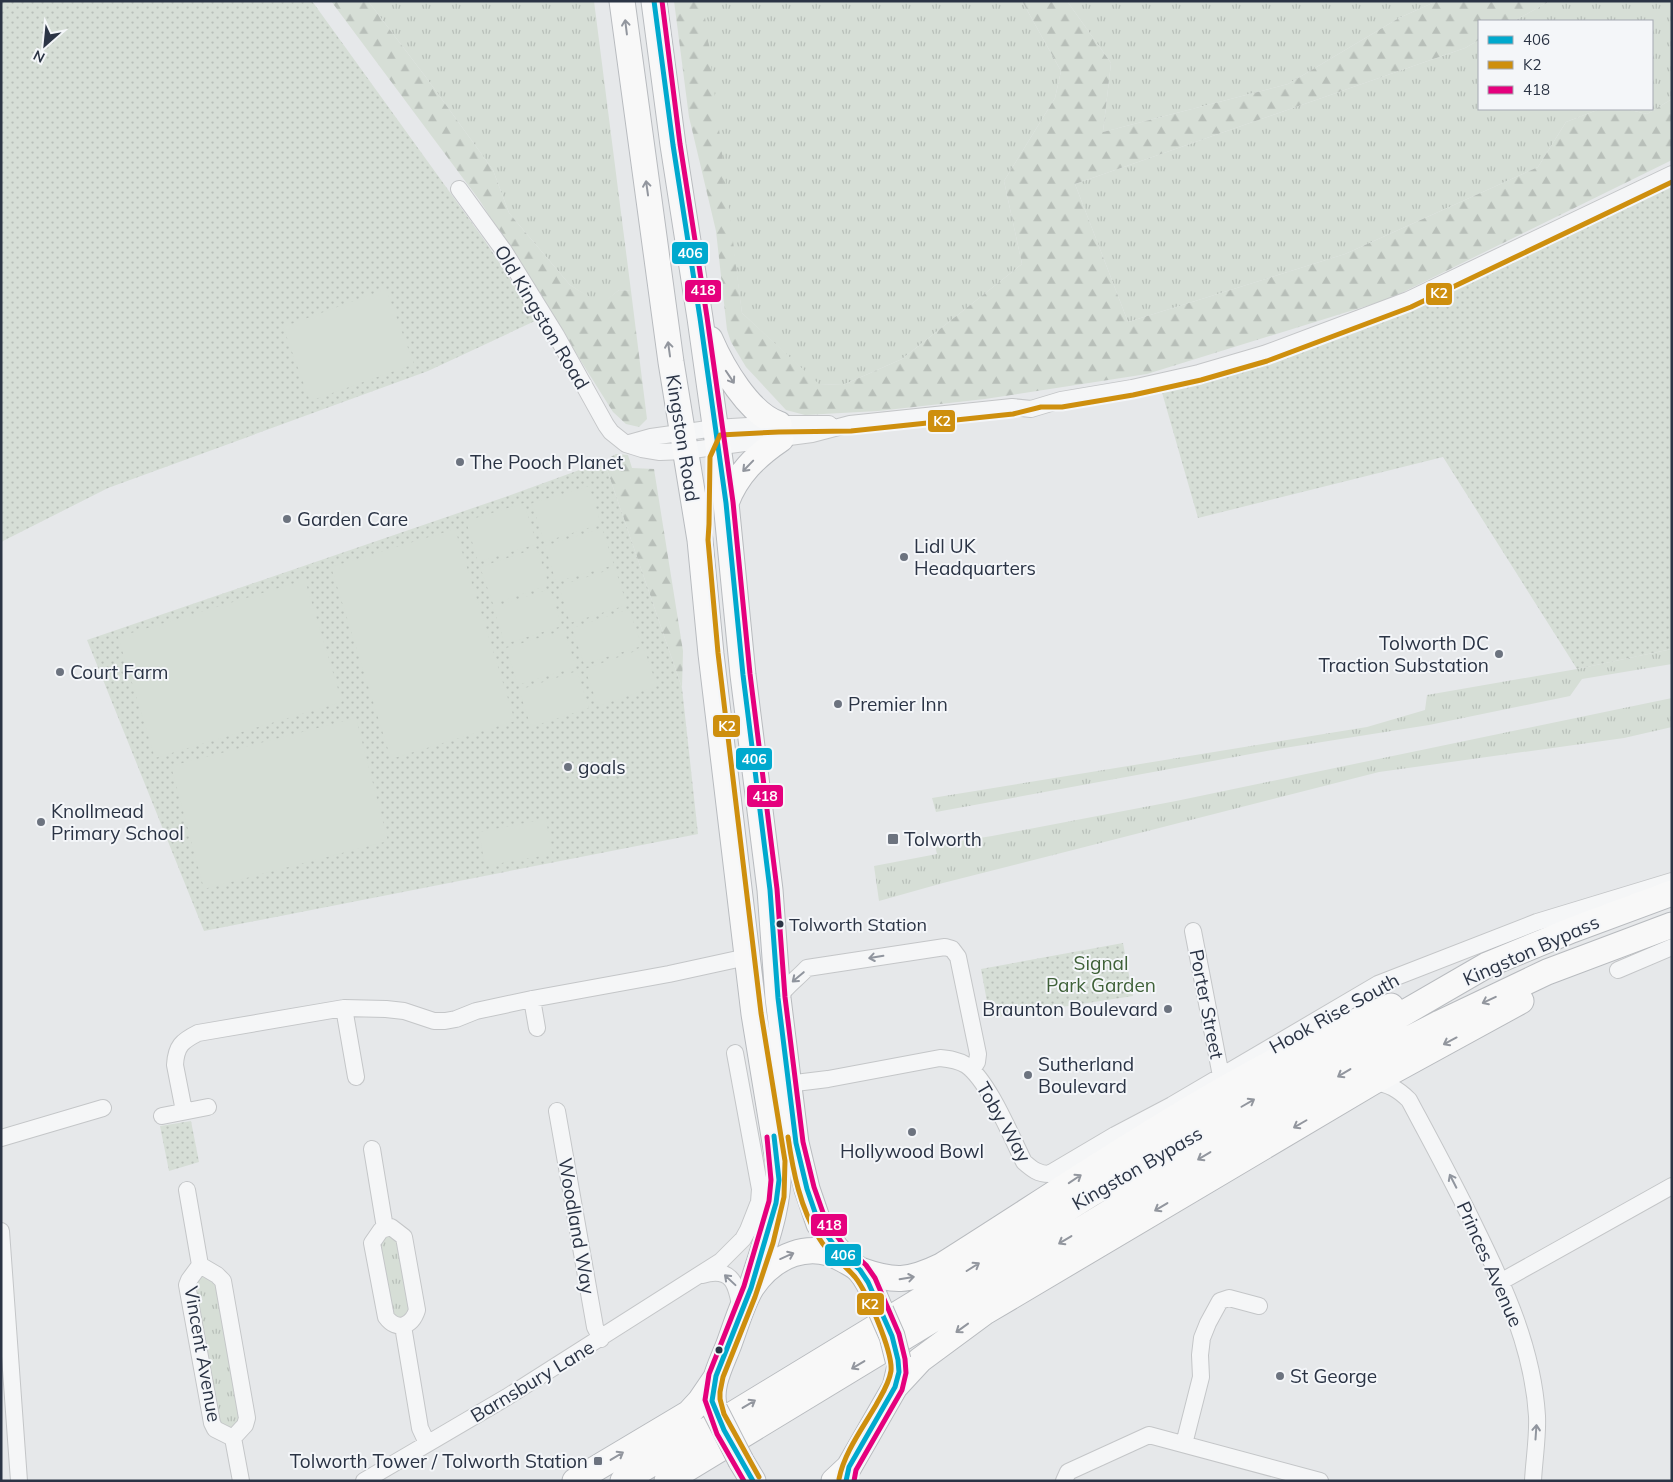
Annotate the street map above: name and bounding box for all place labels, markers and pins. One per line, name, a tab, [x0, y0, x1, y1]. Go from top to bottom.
place label: The Pooch Planet	[470, 450, 624, 474]
marker: The Pooch Planet	[454, 456, 466, 468]
place label: Garden Care	[297, 507, 408, 531]
marker: Garden Care	[281, 513, 293, 525]
place label: Lidl UK Headquarters	[914, 534, 1036, 580]
marker: Lidl UK Headquarters	[898, 551, 910, 563]
place label: Tolworth DC Traction Substation	[1319, 631, 1489, 677]
marker: Tolworth DC Traction Substation	[1493, 648, 1505, 660]
place label: Court Farm	[70, 660, 168, 684]
marker: Court Farm	[54, 666, 66, 678]
place label: Premier Inn	[848, 692, 948, 716]
marker: Premier Inn	[832, 698, 844, 710]
place label: goals	[578, 755, 626, 779]
marker: goals	[562, 761, 574, 773]
place label: Knollmead Primary School	[51, 799, 184, 845]
marker: Knollmead Primary School	[35, 816, 47, 828]
place label: Tolworth	[904, 827, 982, 851]
marker: Tolworth	[886, 832, 900, 846]
place label: Tolworth Station	[789, 913, 927, 936]
marker: Tolworth Station	[775, 919, 785, 929]
place label: Braunton Boulevard	[982, 997, 1158, 1021]
marker: Braunton Boulevard	[1162, 1003, 1174, 1015]
place label: Sutherland Boulevard	[1038, 1052, 1134, 1098]
marker: Sutherland Boulevard	[1022, 1069, 1034, 1081]
marker: Hollywood Bowl	[906, 1126, 918, 1138]
place label: Hollywood Bowl	[840, 1139, 984, 1163]
unlabelled marker	[714, 1345, 724, 1355]
place label: St George	[1290, 1364, 1377, 1388]
marker: St George	[1274, 1370, 1286, 1382]
place label: Tolworth Tower / Tolworth Station	[290, 1449, 588, 1473]
marker: Tolworth Tower / Tolworth Station	[592, 1455, 604, 1467]

